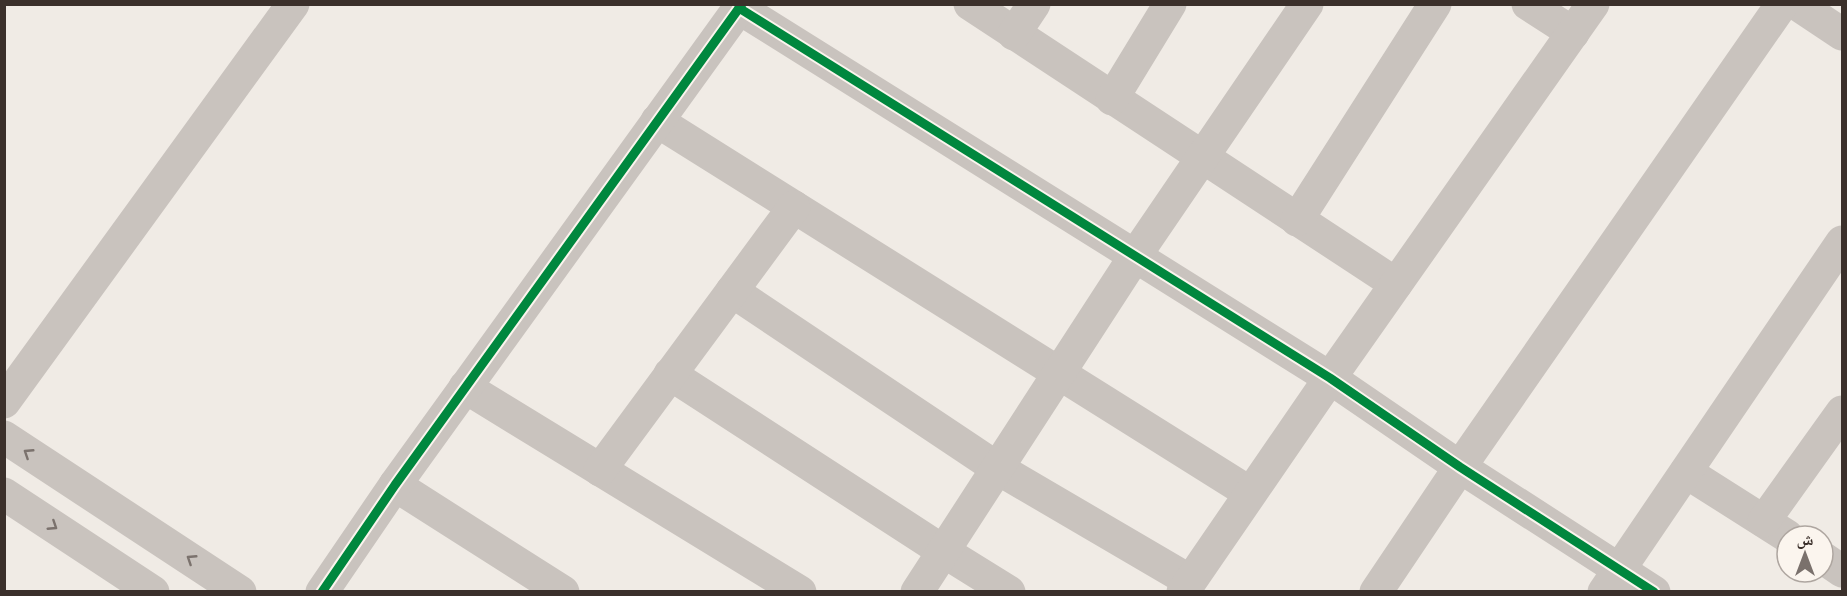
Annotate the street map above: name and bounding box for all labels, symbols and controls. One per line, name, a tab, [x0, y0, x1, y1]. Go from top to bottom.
one-way arrow	[24, 449, 35, 460]
one-way arrow	[47, 519, 58, 530]
north arrow	[1775, 524, 1835, 584]
text: ش	[1797, 530, 1814, 549]
one-way arrow	[187, 556, 198, 567]

